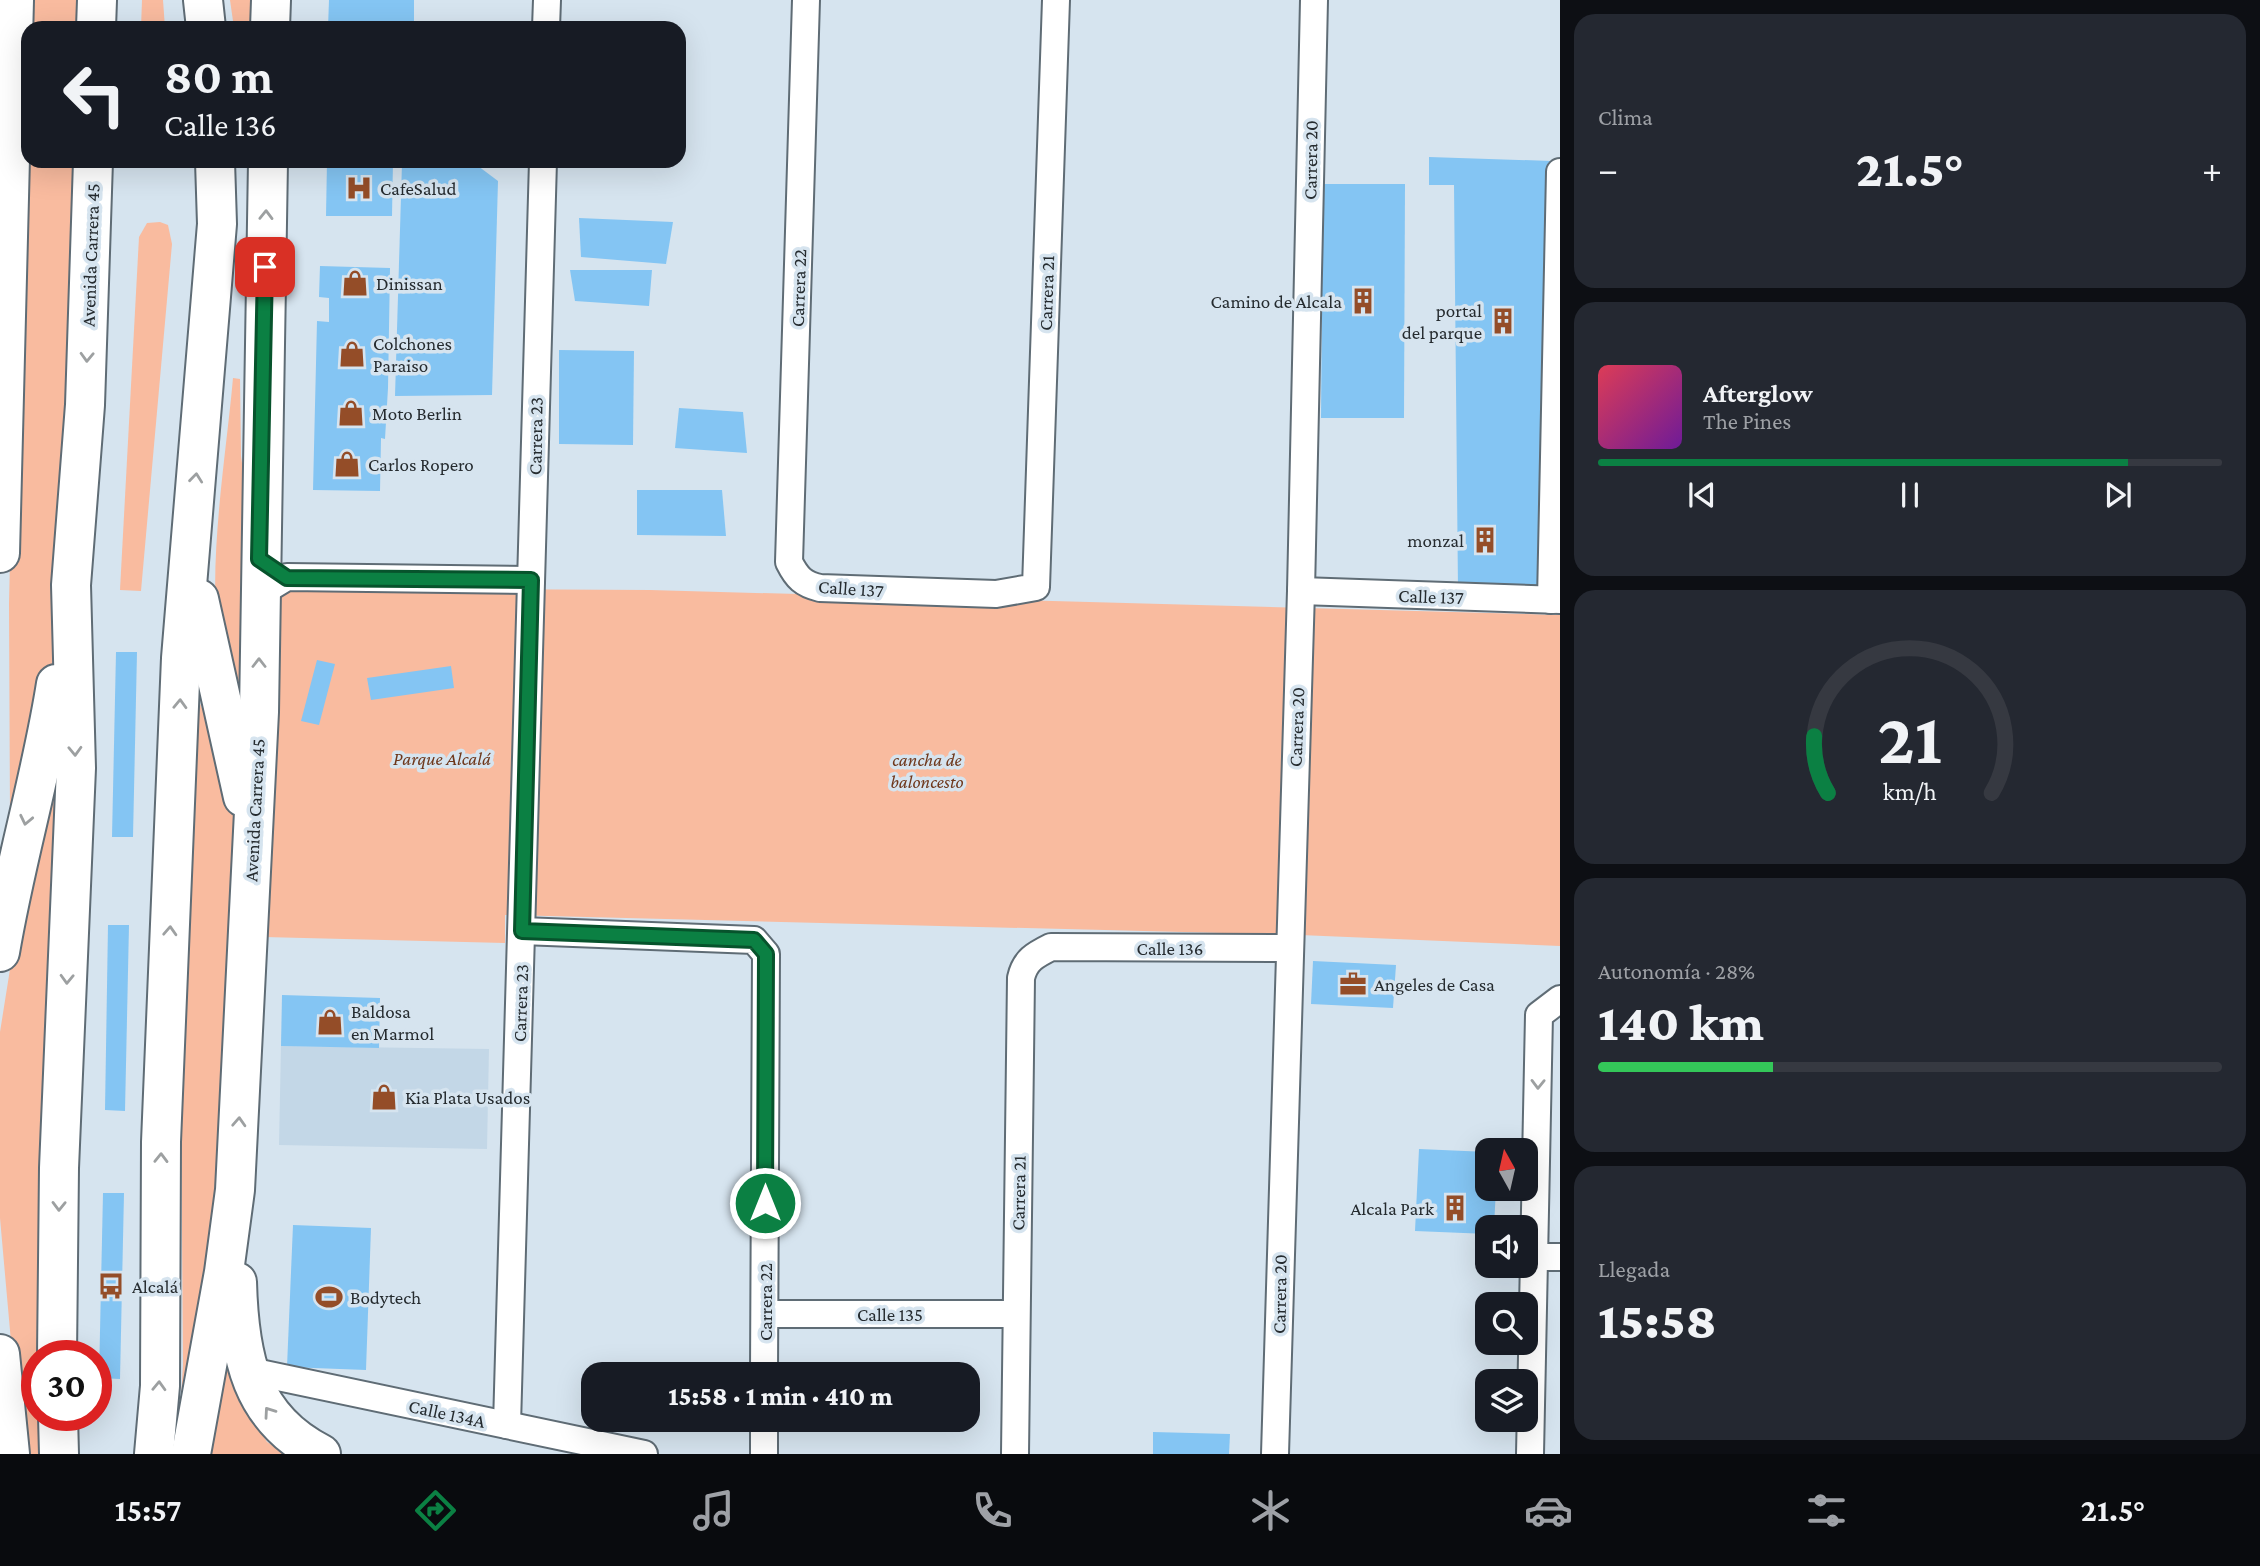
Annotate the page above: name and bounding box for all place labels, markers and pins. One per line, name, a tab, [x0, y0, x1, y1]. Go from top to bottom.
hospital icon: CafeSalud	[344, 173, 374, 203]
place label: CafeSalud	[380, 178, 457, 199]
pin	[235, 237, 295, 297]
shop icon: Dinissan	[340, 268, 370, 298]
place label: Dinissan	[376, 273, 443, 294]
building icon: Camino de Alcala	[1348, 286, 1378, 316]
place label: Camino de Alcala	[1210, 291, 1342, 312]
place label: portal del parque	[1402, 300, 1482, 343]
building icon: portal del parque	[1488, 306, 1518, 336]
place label: Colchones Paraiso	[373, 333, 452, 376]
shop icon: Colchones Paraiso	[337, 339, 367, 369]
shop icon: Moto Berlin	[336, 398, 366, 428]
place label: Moto Berlin	[372, 403, 462, 424]
shop icon: Carlos Ropero	[332, 449, 362, 479]
place label: Carlos Ropero	[368, 454, 474, 475]
building icon: monzal	[1470, 525, 1500, 555]
place label: monzal	[1407, 530, 1464, 551]
office icon: Angeles de Casa	[1338, 969, 1368, 999]
place label: Angeles de Casa	[1374, 974, 1495, 995]
place label: Baldosa en Marmol	[351, 1001, 434, 1044]
shop icon: Baldosa en Marmol	[315, 1007, 345, 1037]
shop icon: Kia Plata Usados	[369, 1082, 399, 1112]
place label: Kia Plata Usados	[405, 1087, 530, 1108]
building icon: Alcala Park	[1440, 1193, 1470, 1223]
place label: Alcala Park	[1350, 1198, 1435, 1219]
bus stop icon: Alcalá	[96, 1271, 126, 1301]
place label: Alcalá	[132, 1276, 178, 1297]
sports icon: Bodytech	[314, 1282, 344, 1312]
place label: Bodytech	[350, 1287, 421, 1308]

